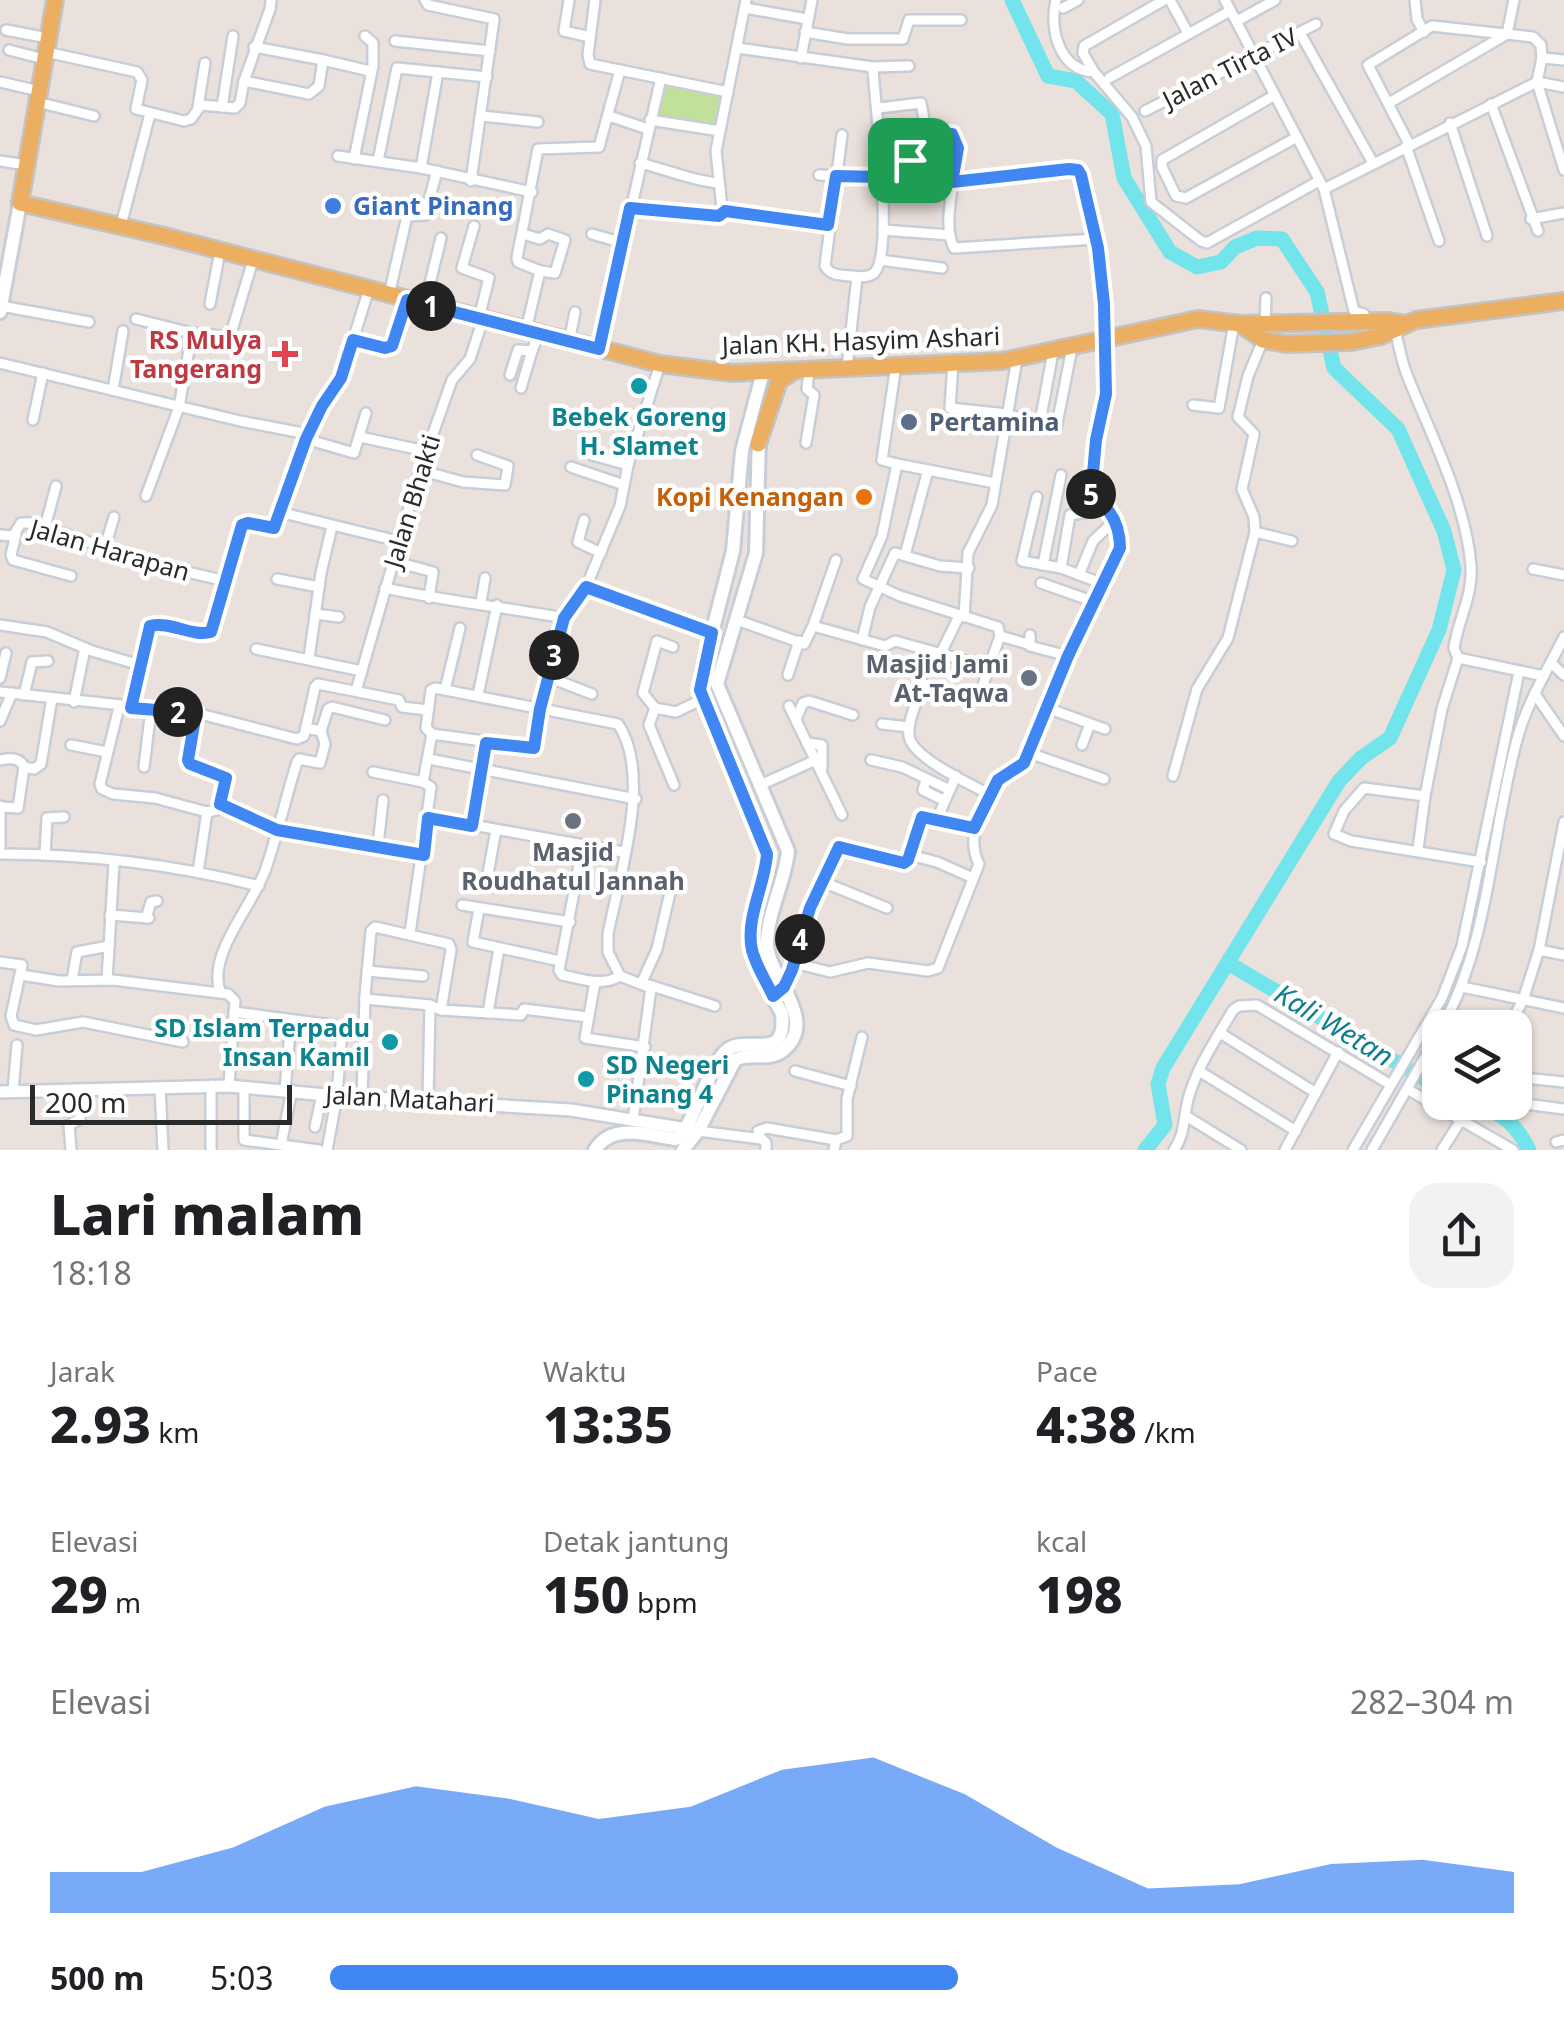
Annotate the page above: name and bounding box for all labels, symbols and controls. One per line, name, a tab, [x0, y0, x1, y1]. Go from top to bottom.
street label: Jalan Tirta IV	[1155, 19, 1303, 117]
pin	[868, 118, 953, 203]
icon: arrive	[883, 133, 938, 188]
place label: Giant Pinang	[353, 188, 513, 222]
marker: Giant Pinang	[322, 195, 344, 217]
pin: 1	[406, 281, 456, 331]
text: 1	[423, 287, 439, 325]
street label: Jalan KH. Hasyim Ashari	[719, 318, 1001, 362]
place label: RS Mulya Tangerang	[130, 322, 262, 385]
marker: RS Mulya Tangerang	[272, 341, 298, 367]
marker: Bebek Goreng H. Slamet	[628, 375, 650, 397]
place label: Bebek Goreng H. Slamet	[551, 399, 727, 462]
place label: Pertamina	[929, 404, 1060, 438]
marker: Pertamina	[898, 411, 920, 433]
street label: Jalan Bhakti	[374, 430, 447, 573]
pin: 5	[1066, 469, 1116, 519]
text: 5	[1083, 475, 1099, 513]
place label: Kopi Kenangan	[656, 479, 844, 513]
marker: Kopi Kenangan	[853, 486, 875, 508]
street label: Jalan Harapan	[25, 509, 194, 588]
pin: 3	[529, 630, 579, 680]
text: 3	[546, 636, 562, 674]
place label: Masjid Jami At-Taqwa	[866, 646, 1009, 709]
marker: Masjid Jami At-Taqwa	[1018, 667, 1040, 689]
pin: 2	[153, 687, 203, 737]
text: 2	[170, 693, 186, 731]
marker: Masjid Roudhatul Jannah	[562, 810, 584, 832]
place label: Masjid Roudhatul Jannah	[461, 834, 685, 897]
pin: 4	[775, 914, 825, 964]
text: 4	[792, 920, 808, 958]
water label: Kali Wetan	[1268, 974, 1401, 1074]
place label: SD Islam Terpadu Insan Kamil	[154, 1010, 370, 1073]
map controls	[1422, 1010, 1532, 1120]
button: layers	[1422, 1010, 1532, 1120]
marker: SD Islam Terpadu Insan Kamil	[379, 1031, 401, 1053]
place label: SD Negeri Pinang 4	[606, 1047, 729, 1110]
marker: SD Negeri Pinang 4	[575, 1068, 597, 1090]
street label: Jalan Matahari	[323, 1076, 495, 1119]
scale bar	[30, 1080, 292, 1124]
text: 200 m	[45, 1083, 127, 1121]
text: Lari malam	[50, 1176, 364, 1251]
button: share	[1409, 1183, 1514, 1288]
text: 18:18	[50, 1251, 132, 1294]
text: Jarak	[50, 1352, 115, 1390]
text: Waktu	[543, 1352, 627, 1390]
text: Pace	[1036, 1352, 1098, 1390]
text: 2.93	[50, 1390, 151, 1458]
text: 13:35	[543, 1390, 673, 1458]
text: 4:38	[1036, 1390, 1137, 1458]
text: km	[151, 1413, 199, 1451]
text: /km	[1137, 1413, 1196, 1451]
text: Elevasi	[50, 1522, 139, 1560]
text: Detak jantung	[543, 1522, 729, 1560]
text: kcal	[1036, 1522, 1087, 1560]
text: 29	[50, 1560, 108, 1628]
text: 150	[543, 1560, 630, 1628]
text: 198	[1036, 1560, 1123, 1628]
text: m	[108, 1583, 141, 1621]
text: bpm	[630, 1583, 698, 1621]
text: Elevasi	[50, 1680, 151, 1723]
text: 282–304 m	[1350, 1680, 1514, 1723]
text: 500 m	[50, 1956, 144, 1999]
text: 5:03	[210, 1956, 274, 1999]

